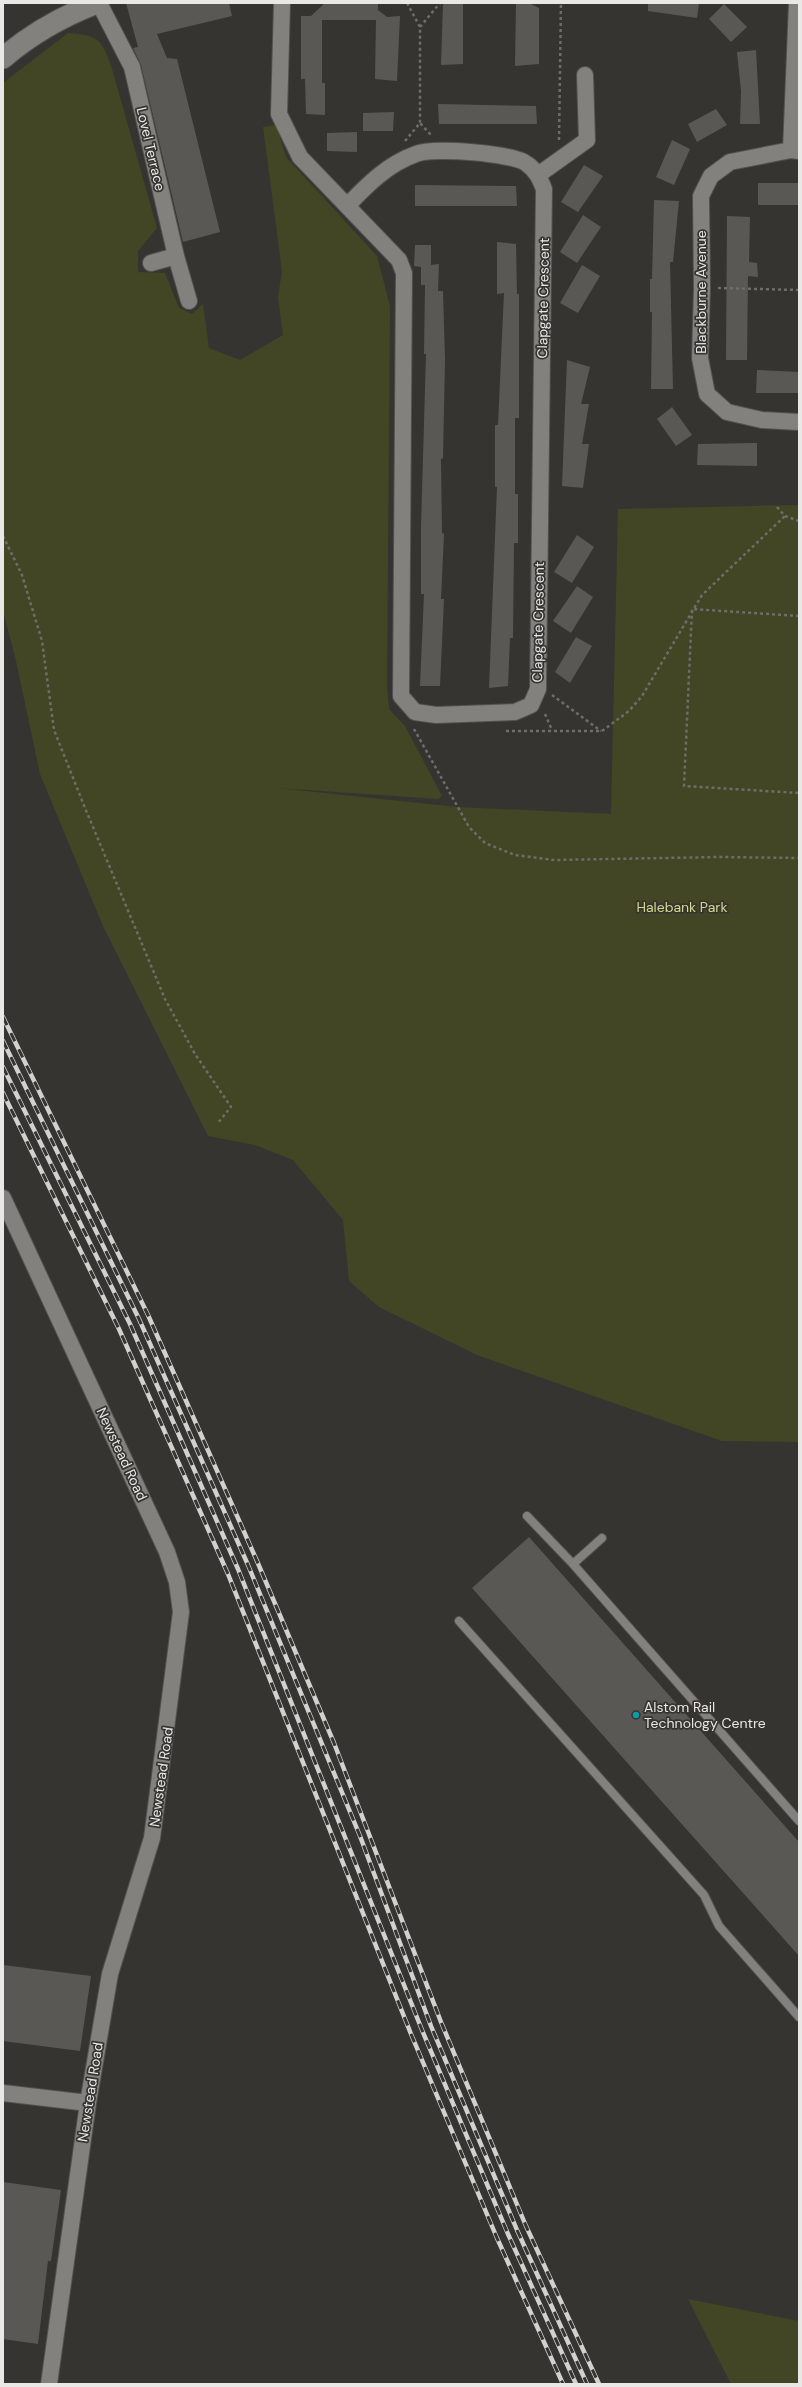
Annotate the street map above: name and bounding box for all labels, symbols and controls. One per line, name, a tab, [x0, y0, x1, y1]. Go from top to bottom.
street label: Lovel Terrace	[133, 105, 169, 193]
street label: Blackburne Avenue	[692, 230, 710, 354]
street label: Clapgate Crescent	[533, 237, 553, 359]
street label: Clapgate Crescent	[528, 561, 548, 683]
park label: Halebank Park	[636, 898, 728, 916]
street label: Newstead Road	[93, 1405, 151, 1503]
place label: Alstom Rail Technology Centre	[644, 1698, 766, 1732]
marker: Alstom Rail Technology Centre	[631, 1710, 641, 1720]
street label: Newstead Road	[145, 1726, 177, 1828]
street label: Newstead Road	[73, 2041, 107, 2143]

